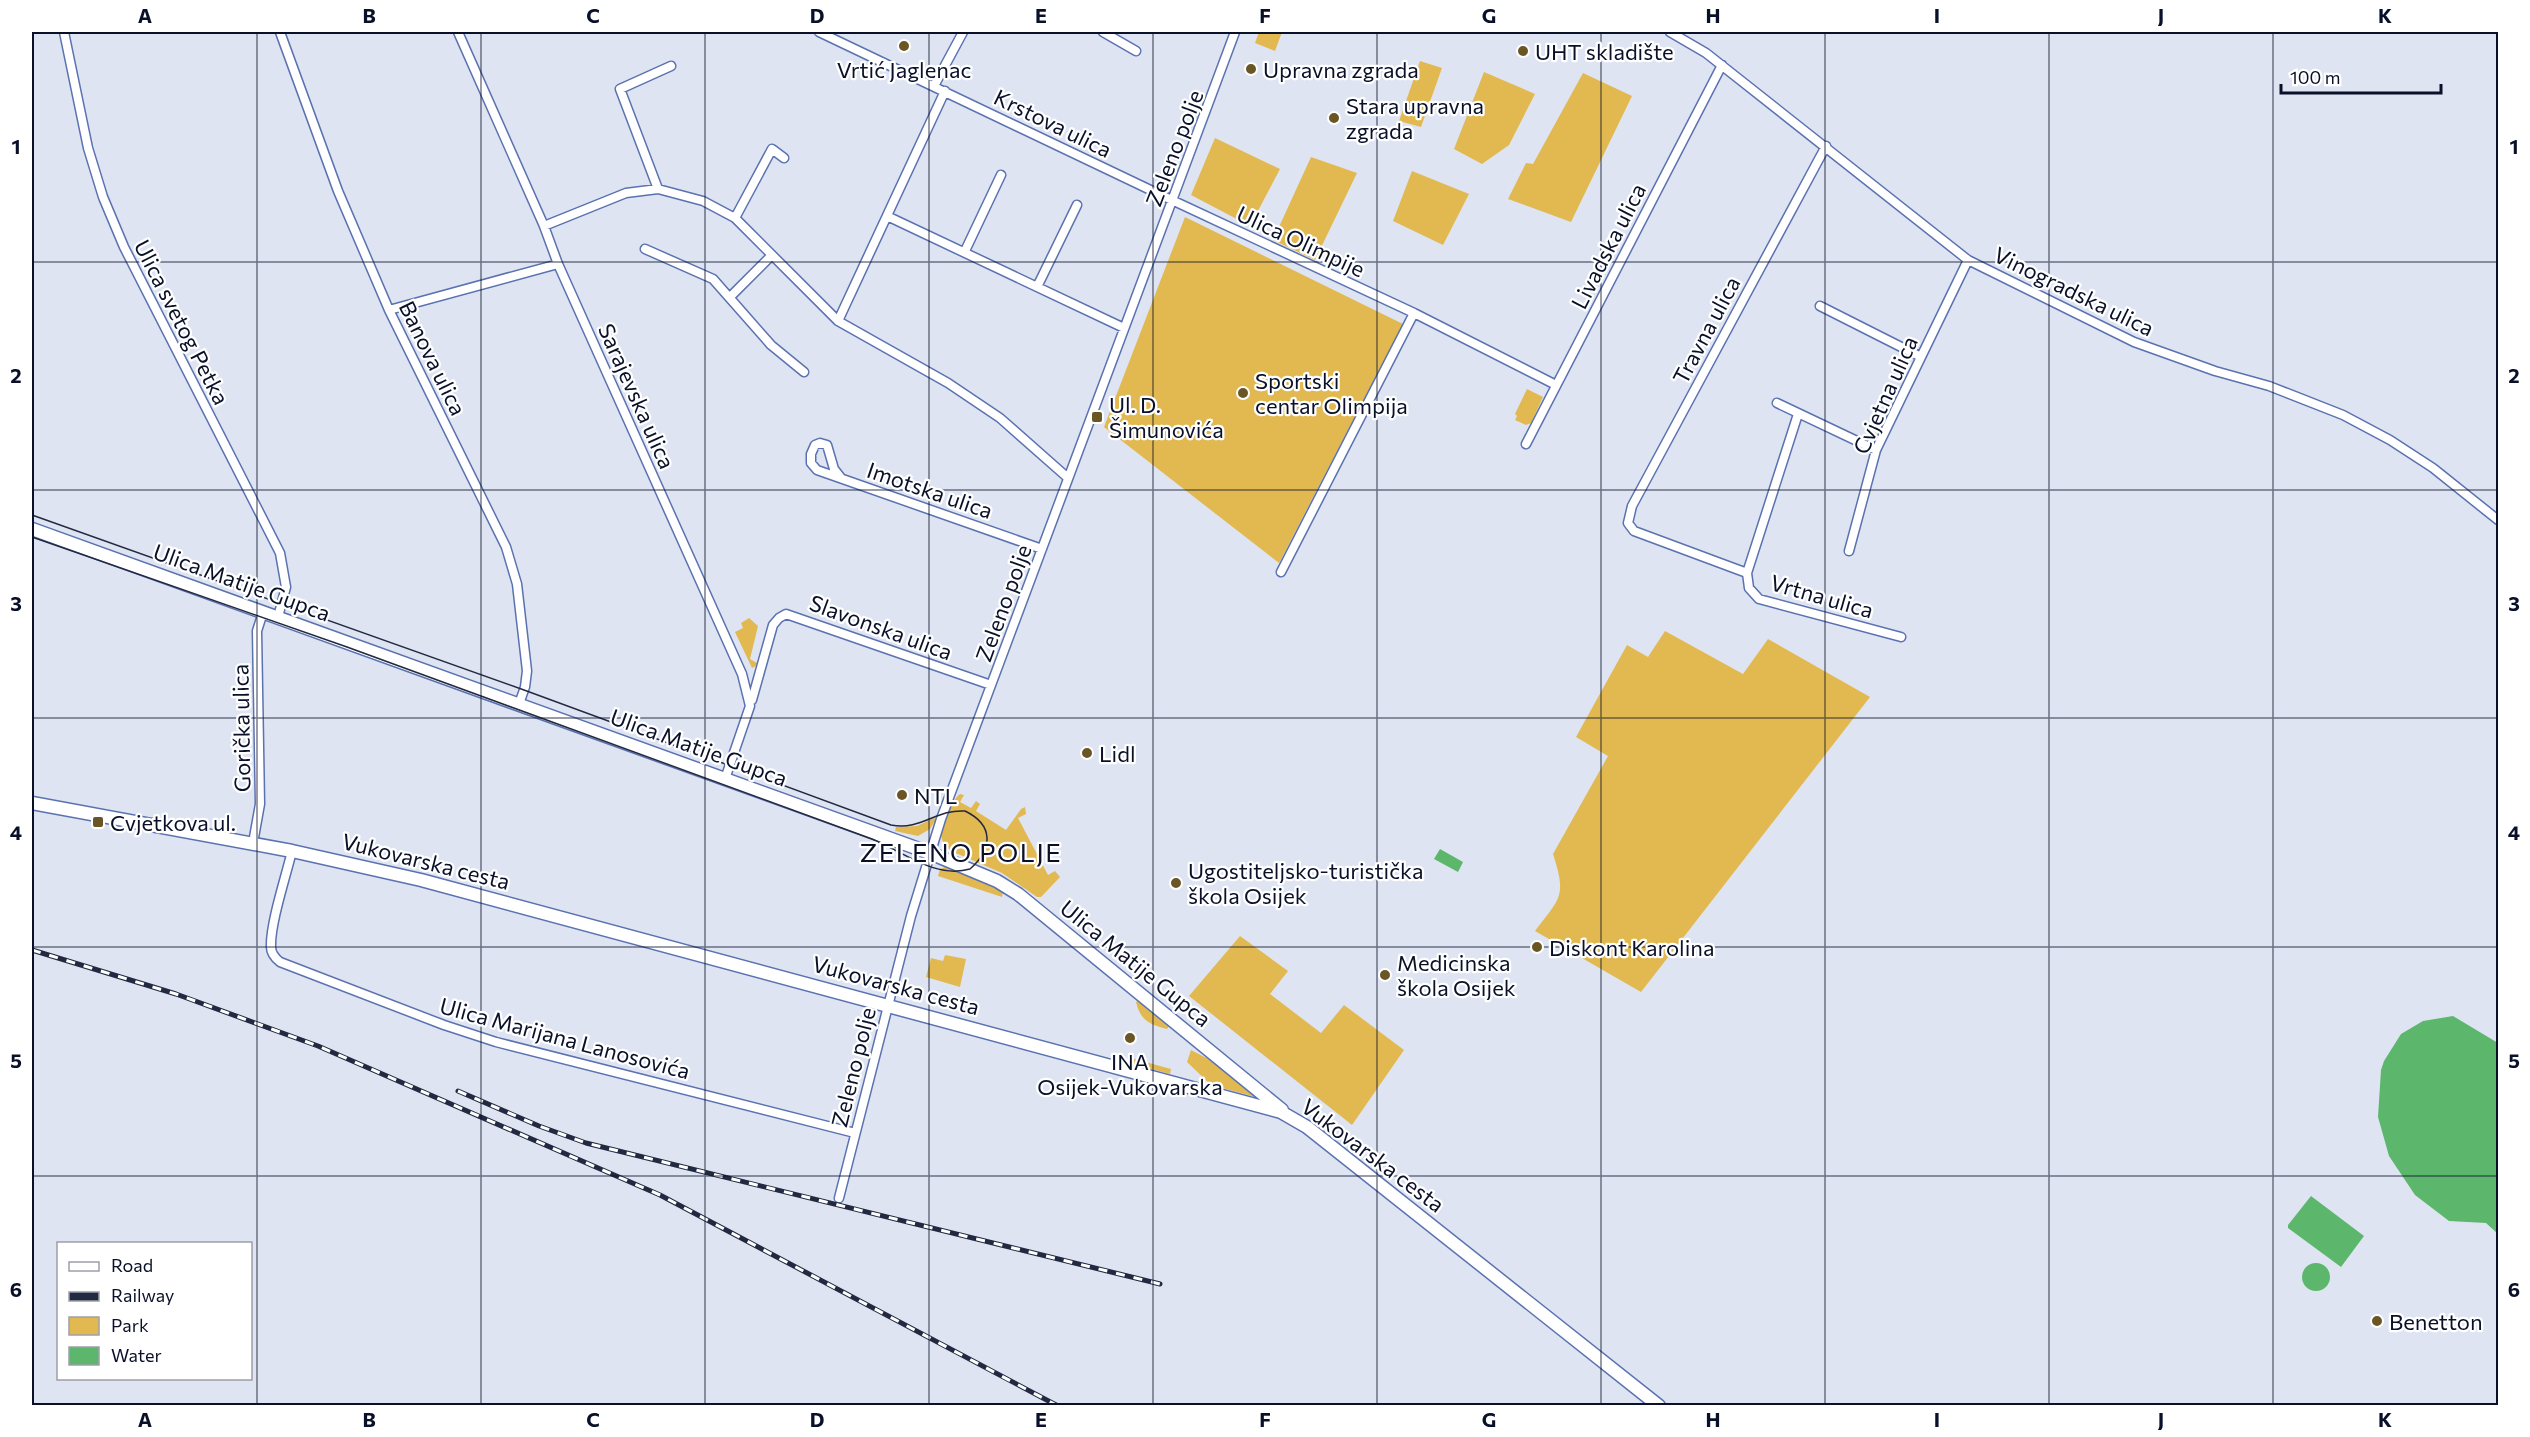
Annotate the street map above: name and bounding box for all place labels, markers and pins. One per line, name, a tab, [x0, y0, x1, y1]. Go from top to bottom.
place label: UHT skladište	[1535, 38, 1674, 65]
marker: Vrtić Jaglenac	[897, 39, 911, 53]
marker: UHT skladište	[1516, 44, 1530, 58]
place label: Vrtić Jaglenac	[837, 56, 971, 83]
place label: Upravna zgrada	[1263, 56, 1419, 83]
marker: Upravna zgrada	[1244, 62, 1258, 76]
place label: Stara upravna zgrada	[1346, 92, 1484, 144]
marker: Stara upravna zgrada	[1327, 111, 1341, 125]
place label: Sportski centar Olimpija	[1255, 367, 1408, 419]
marker: Sportski centar Olimpija	[1236, 386, 1250, 400]
place label: Ul. D. Šimunovića	[1109, 391, 1224, 443]
marker: Ul. D. Šimunovića	[1090, 410, 1104, 424]
place label: Lidl	[1099, 740, 1136, 767]
marker: Lidl	[1080, 746, 1094, 760]
place label: NTL	[914, 782, 957, 809]
marker: NTL	[895, 788, 909, 802]
place label: Cvjetkova ul.	[110, 809, 236, 836]
marker: Cvjetkova ul.	[91, 815, 105, 829]
place label: Ugostiteljsko-turistička škola Osijek	[1188, 857, 1424, 909]
marker: Ugostiteljsko-turistička škola Osijek	[1169, 876, 1183, 890]
place label: Diskont Karolina	[1549, 934, 1714, 961]
marker: Diskont Karolina	[1530, 940, 1544, 954]
place label: Medicinska škola Osijek	[1397, 949, 1516, 1001]
marker: Medicinska škola Osijek	[1378, 968, 1392, 982]
marker: INA Osijek-Vukovarska	[1123, 1031, 1137, 1045]
place label: INA Osijek-Vukovarska	[1037, 1048, 1223, 1100]
place label: Benetton	[2389, 1308, 2483, 1335]
marker: Benetton	[2370, 1314, 2384, 1328]

